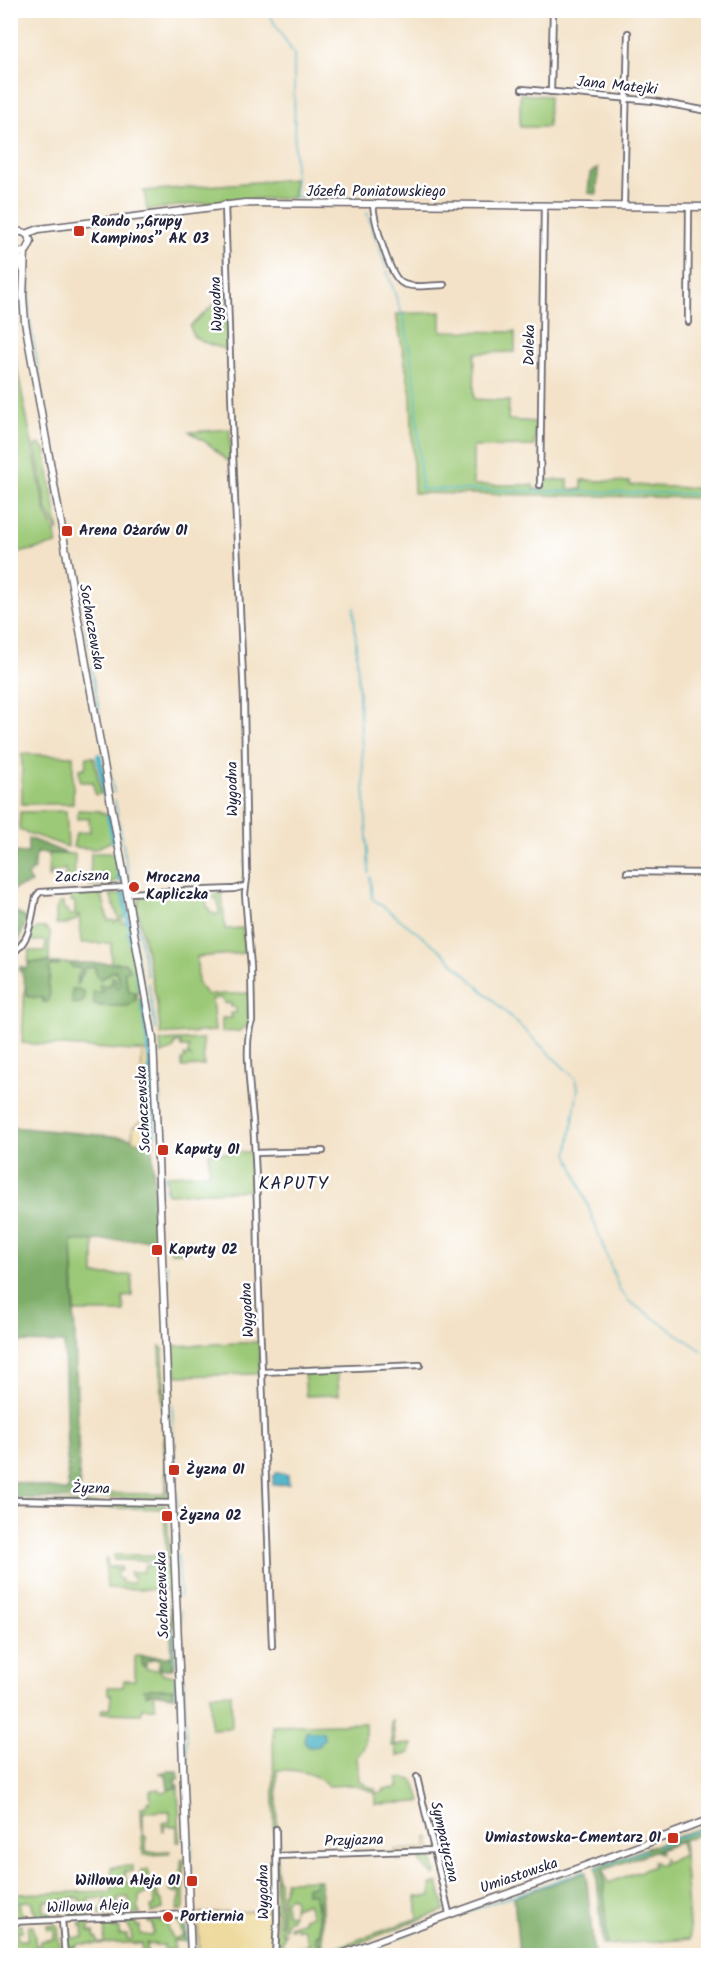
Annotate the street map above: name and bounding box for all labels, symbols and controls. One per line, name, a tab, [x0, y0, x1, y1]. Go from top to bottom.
street label: Jana Matejki	[575, 70, 660, 102]
street label: Józefa Poniatowskiego	[306, 180, 446, 204]
place label: Rondo „Grupy Kampinos” AK 03	[91, 210, 209, 251]
marker: Rondo „Grupy Kampinos” AK 03	[72, 224, 86, 238]
street label: Wygodna	[204, 276, 230, 332]
street label: Daleka	[518, 324, 542, 366]
place label: Arena Ożarów 01	[79, 519, 188, 543]
marker: Arena Ożarów 01	[60, 524, 74, 538]
street label: Sochaczewska	[72, 582, 110, 672]
street label: Wygodna	[221, 761, 245, 817]
street label: Zaciszna	[54, 864, 110, 890]
place label: Mroczna Kapliczka	[146, 866, 209, 907]
marker: Mroczna Kapliczka	[127, 880, 141, 894]
street label: Sochaczewska	[130, 1065, 158, 1153]
place label: Kaputy 01	[175, 1138, 240, 1162]
marker: Kaputy 01	[156, 1143, 170, 1157]
district label: KAPUTY	[258, 1170, 330, 1199]
place label: Kaputy 02	[169, 1238, 238, 1262]
marker: Kaputy 02	[150, 1243, 164, 1257]
street label: Wygodna	[235, 1282, 261, 1338]
place label: Żyzna 01	[186, 1458, 245, 1482]
marker: Żyzna 01	[167, 1463, 181, 1477]
street label: Żyzna	[72, 1477, 110, 1501]
place label: Żyzna 02	[179, 1504, 242, 1528]
marker: Żyzna 02	[160, 1509, 174, 1523]
street label: Sochaczewska	[149, 1551, 177, 1639]
street label: Sympatyczna	[423, 1799, 465, 1885]
place label: Umiastowska-Cmentarz 01	[485, 1826, 661, 1850]
street label: Przyjazna	[324, 1828, 384, 1854]
marker: Umiastowska-Cmentarz 01	[666, 1831, 680, 1845]
street label: Umiastowska	[477, 1851, 561, 1901]
street label: Wygodna	[252, 1864, 276, 1920]
place label: Willowa Aleja 01	[75, 1869, 180, 1893]
marker: Willowa Aleja 01	[185, 1874, 199, 1888]
street label: Willowa Aleja	[46, 1894, 130, 1920]
place label: Portiernia	[180, 1905, 244, 1929]
marker: Portiernia	[161, 1910, 175, 1924]

